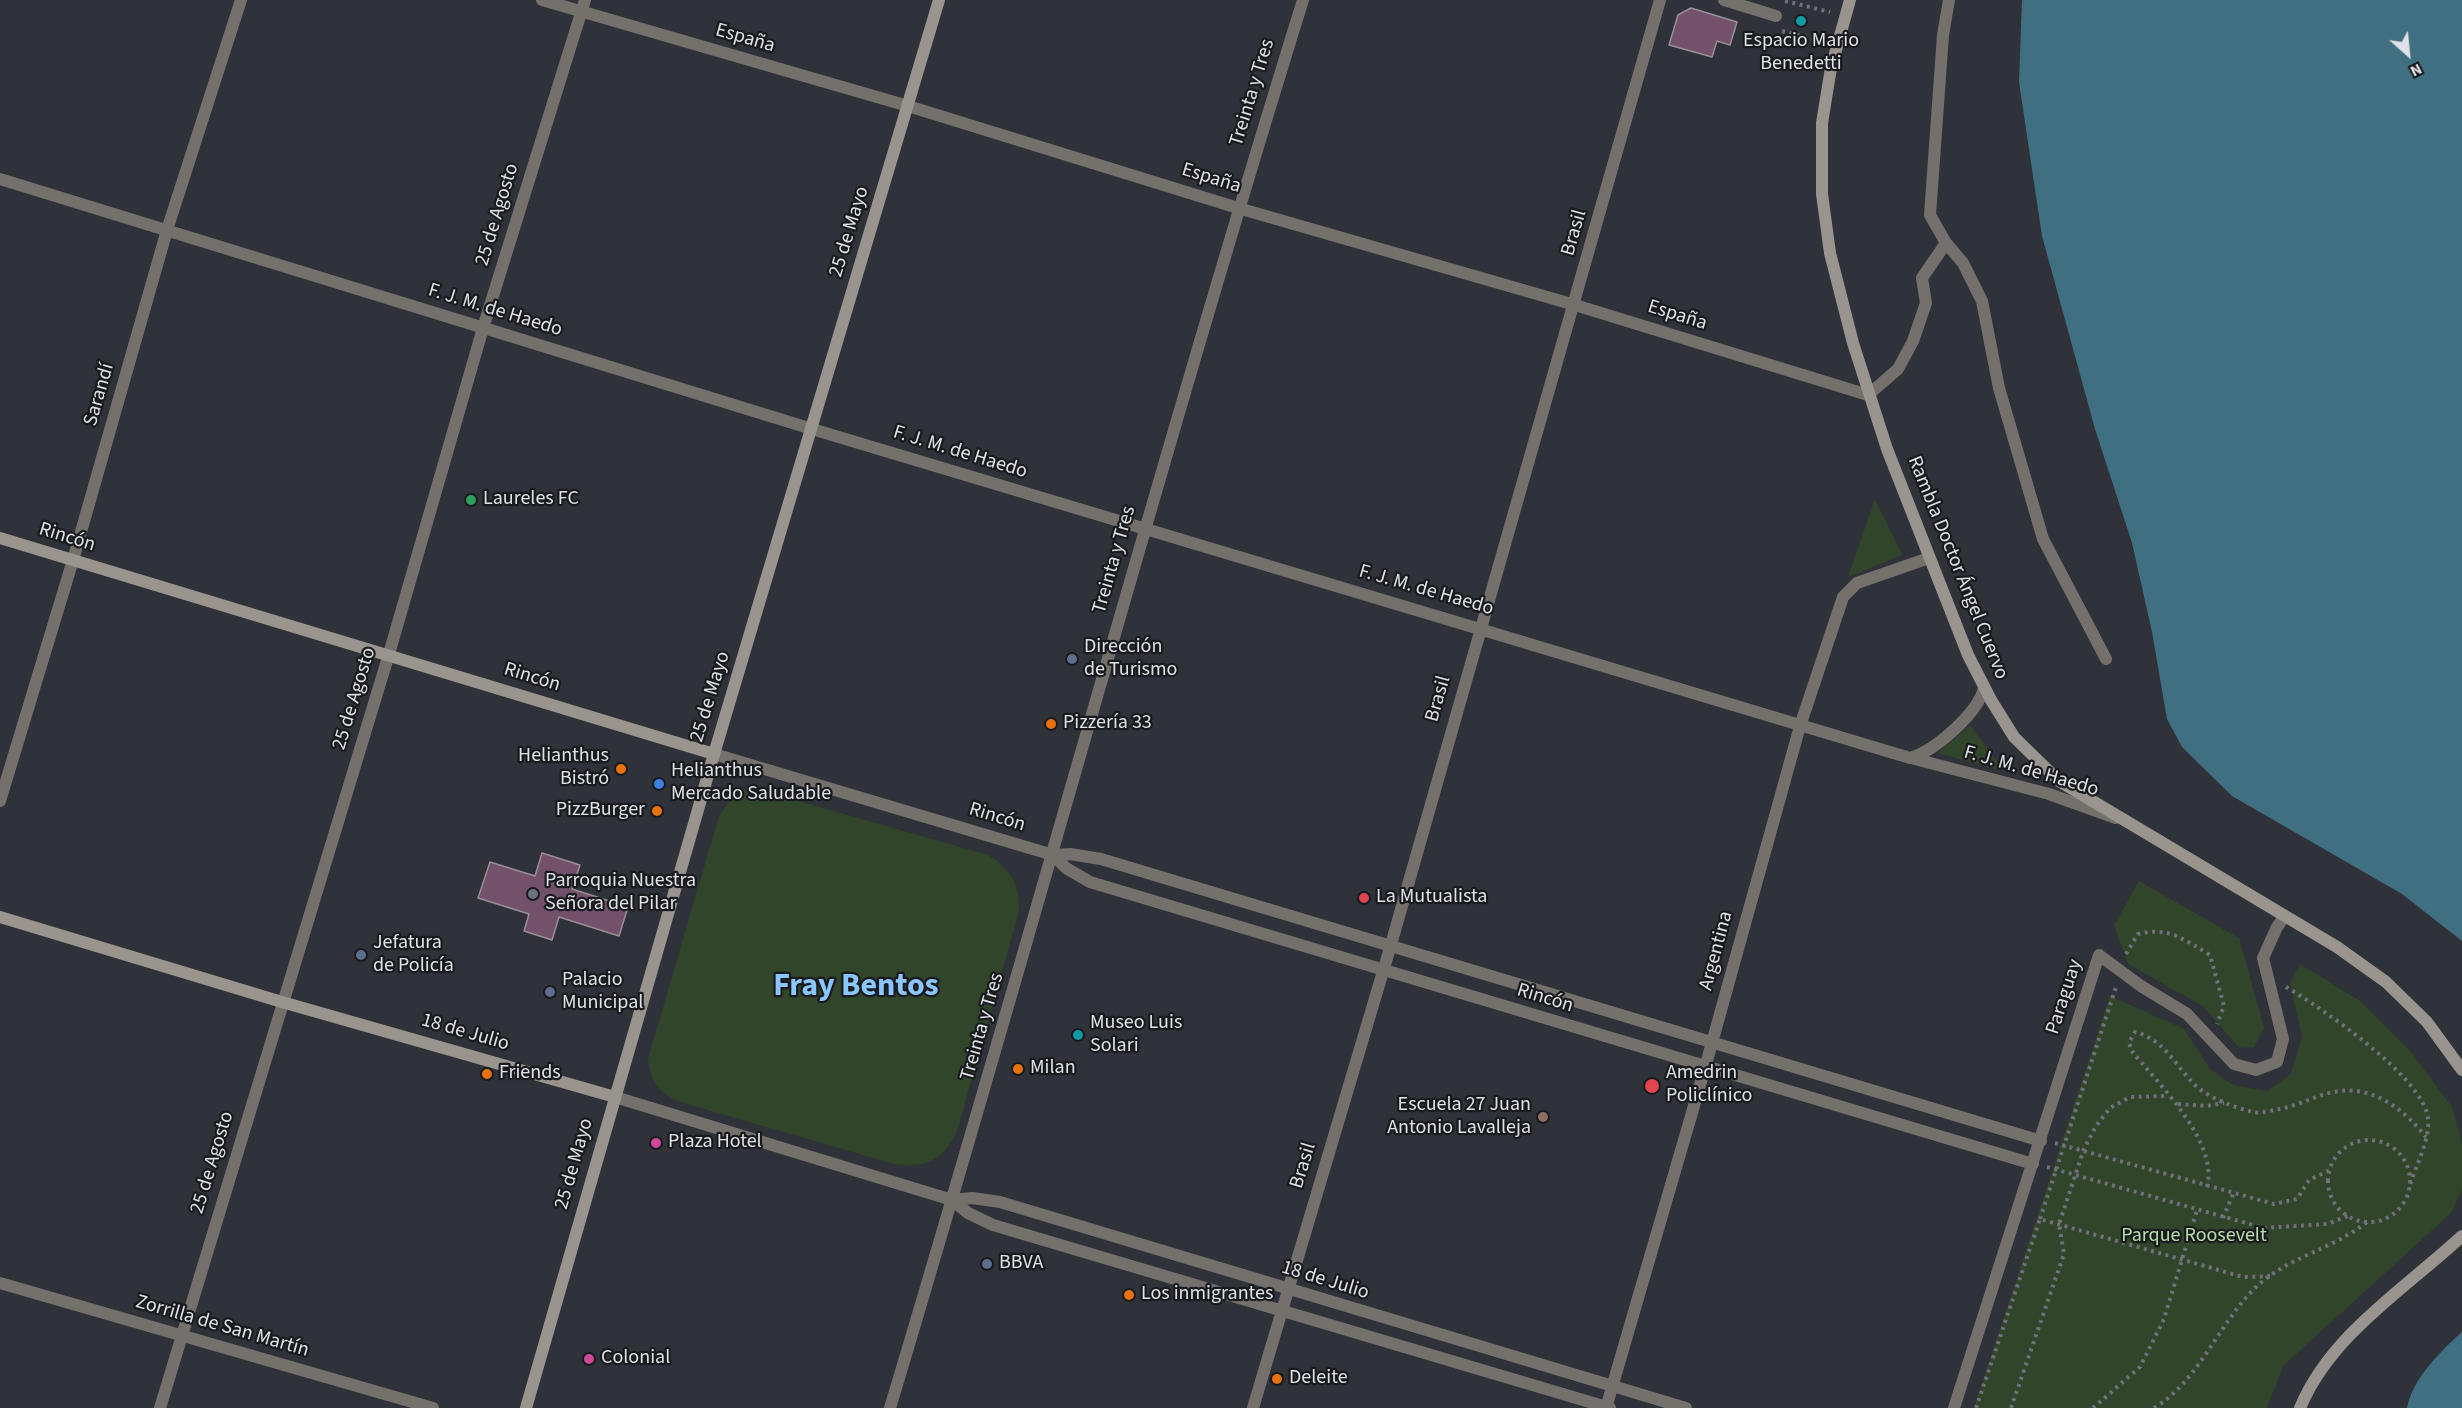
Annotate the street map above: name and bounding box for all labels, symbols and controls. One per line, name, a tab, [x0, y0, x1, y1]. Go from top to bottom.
marker: Espacio Mario Benedetti	[1794, 14, 1808, 28]
street label: España	[712, 19, 778, 59]
north arrow	[2378, 24, 2438, 84]
place label: Espacio Mario Benedetti	[1743, 30, 1859, 77]
street label: Treinta y Tres	[1225, 36, 1281, 150]
text: N	[2406, 58, 2426, 82]
street label: España	[1178, 159, 1244, 199]
street label: 25 de Agosto	[471, 161, 525, 269]
street label: 25 de Mayo	[825, 184, 875, 280]
street label: Brasil	[1557, 207, 1593, 259]
street label: F. J. M. de Haedo	[425, 279, 565, 343]
street label: España	[1644, 296, 1710, 336]
street label: Sarandí	[80, 361, 120, 429]
street label: F. J. M. de Haedo	[890, 421, 1030, 485]
street label: Rambla Doctor Ángel Cuervo	[1901, 453, 2013, 683]
place label: Laureles FC	[483, 488, 579, 512]
marker: Laureles FC	[464, 493, 478, 507]
street label: Treinta y Tres	[1088, 503, 1142, 617]
street label: Rincón	[36, 518, 98, 558]
street label: F. J. M. de Haedo	[1356, 560, 1496, 622]
place label: Dirección de Turismo	[1084, 636, 1177, 683]
street label: 25 de Agosto	[328, 645, 382, 753]
street label: 25 de Mayo	[686, 649, 736, 745]
marker: Dirección de Turismo	[1065, 652, 1079, 666]
street label: Rincón	[501, 658, 563, 698]
street label: Brasil	[1421, 673, 1457, 725]
place label: Pizzería 33	[1063, 712, 1152, 736]
marker: Pizzería 33	[1044, 717, 1058, 731]
street label: F. J. M. de Haedo	[1961, 741, 2101, 803]
place label: Helianthus Bistró	[518, 745, 609, 792]
place label: Helianthus Mercado Saludable	[671, 760, 831, 807]
marker: Helianthus Bistró	[614, 762, 628, 776]
marker: Helianthus Mercado Saludable	[652, 777, 666, 791]
street label: Rincón	[966, 798, 1028, 838]
place label: PizzBurger	[556, 799, 645, 823]
marker: PizzBurger	[650, 804, 664, 818]
place label: Parroquia Nuestra Señora del Pilar	[545, 870, 696, 917]
place label: La Mutualista	[1376, 886, 1487, 910]
marker: Parroquia Nuestra Señora del Pilar	[526, 887, 540, 901]
marker: La Mutualista	[1357, 891, 1371, 905]
street label: Argentina	[1695, 909, 1739, 993]
place label: Jefatura de Policía	[373, 932, 454, 979]
marker: Jefatura de Policía	[354, 948, 368, 962]
street label: Paraguay	[2042, 956, 2088, 1038]
place label: Palacio Municipal	[562, 969, 643, 1016]
district label: Fray Bentos	[773, 969, 939, 1007]
street label: Treinta y Tres	[956, 970, 1010, 1084]
street label: Rincón	[1514, 979, 1576, 1019]
marker: Palacio Municipal	[543, 985, 557, 999]
street label: 18 de Julio	[418, 1009, 512, 1057]
place label: Museo Luis Solari	[1090, 1012, 1182, 1059]
marker: Museo Luis Solari	[1071, 1028, 1085, 1042]
place label: Milan	[1030, 1057, 1076, 1081]
place label: Friends	[499, 1062, 561, 1086]
marker: Milan	[1011, 1062, 1025, 1076]
place label: Amedrin Policlínico	[1666, 1062, 1752, 1109]
marker: Friends	[480, 1067, 494, 1081]
marker: Amedrin Policlínico	[1643, 1077, 1661, 1095]
place label: Escuela 27 Juan Antonio Lavalleja	[1387, 1094, 1531, 1141]
street label: 25 de Agosto	[186, 1109, 240, 1217]
marker: Escuela 27 Juan Antonio Lavalleja	[1536, 1110, 1550, 1124]
street label: 25 de Mayo	[551, 1116, 599, 1212]
place label: Plaza Hotel	[668, 1131, 762, 1155]
marker: Plaza Hotel	[649, 1136, 663, 1150]
street label: Brasil	[1286, 1140, 1322, 1192]
park label: Parque Roosevelt	[2121, 1225, 2267, 1249]
place label: BBVA	[999, 1252, 1043, 1276]
street label: 18 de Julio	[1278, 1256, 1372, 1306]
marker: BBVA	[980, 1257, 994, 1271]
place label: Los inmigrantes	[1141, 1283, 1273, 1307]
marker: Los inmigrantes	[1122, 1288, 1136, 1302]
street label: Zorrilla de San Martín	[133, 1291, 311, 1363]
place label: Colonial	[601, 1347, 670, 1371]
marker: Colonial	[582, 1352, 596, 1366]
place label: Deleite	[1289, 1367, 1348, 1391]
marker: Deleite	[1270, 1372, 1284, 1386]

